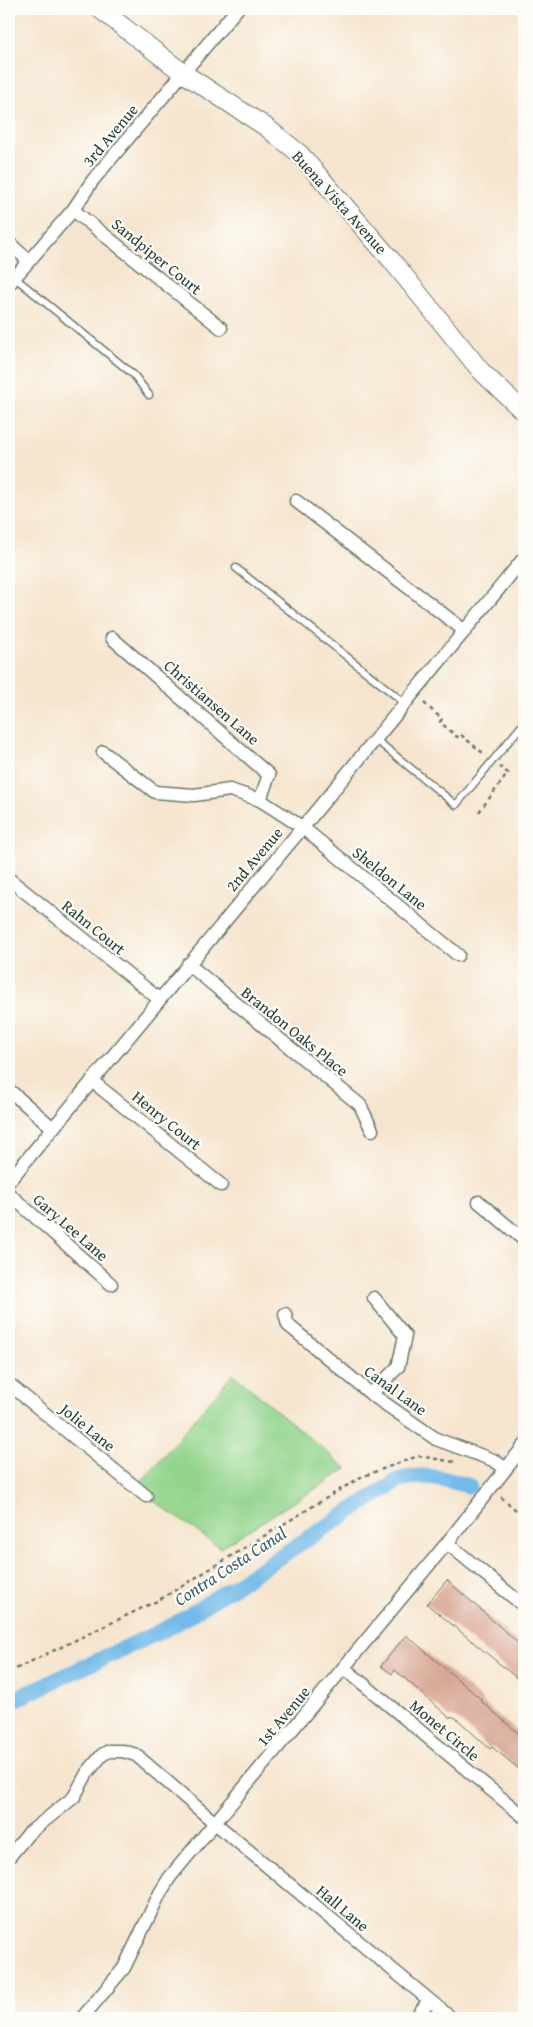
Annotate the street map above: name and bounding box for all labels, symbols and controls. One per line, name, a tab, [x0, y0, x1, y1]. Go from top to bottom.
street label: 3rd Avenue	[77, 98, 143, 172]
street label: Buena Vista Avenue	[287, 145, 393, 259]
street label: Sandpiper Court	[107, 212, 208, 300]
street label: Christiansen Lane	[159, 654, 265, 750]
street label: 2nd Avenue	[220, 821, 288, 897]
street label: Sheldon Lane	[348, 840, 432, 916]
street label: Rahn Court	[57, 894, 131, 960]
street label: Brandon Oaks Place	[236, 980, 354, 1082]
street label: Henry Court	[127, 1085, 207, 1156]
street label: Gary Lee Lane	[28, 1187, 114, 1267]
street label: Canal Lane	[360, 1359, 432, 1421]
street label: Jolie Lane	[54, 1396, 121, 1457]
water label: Contra Costa Canal	[168, 1519, 292, 1612]
street label: 1st Avenue	[251, 1681, 315, 1751]
street label: Monet Circle	[405, 1693, 485, 1767]
street label: Hall Lane	[311, 1879, 375, 1937]

